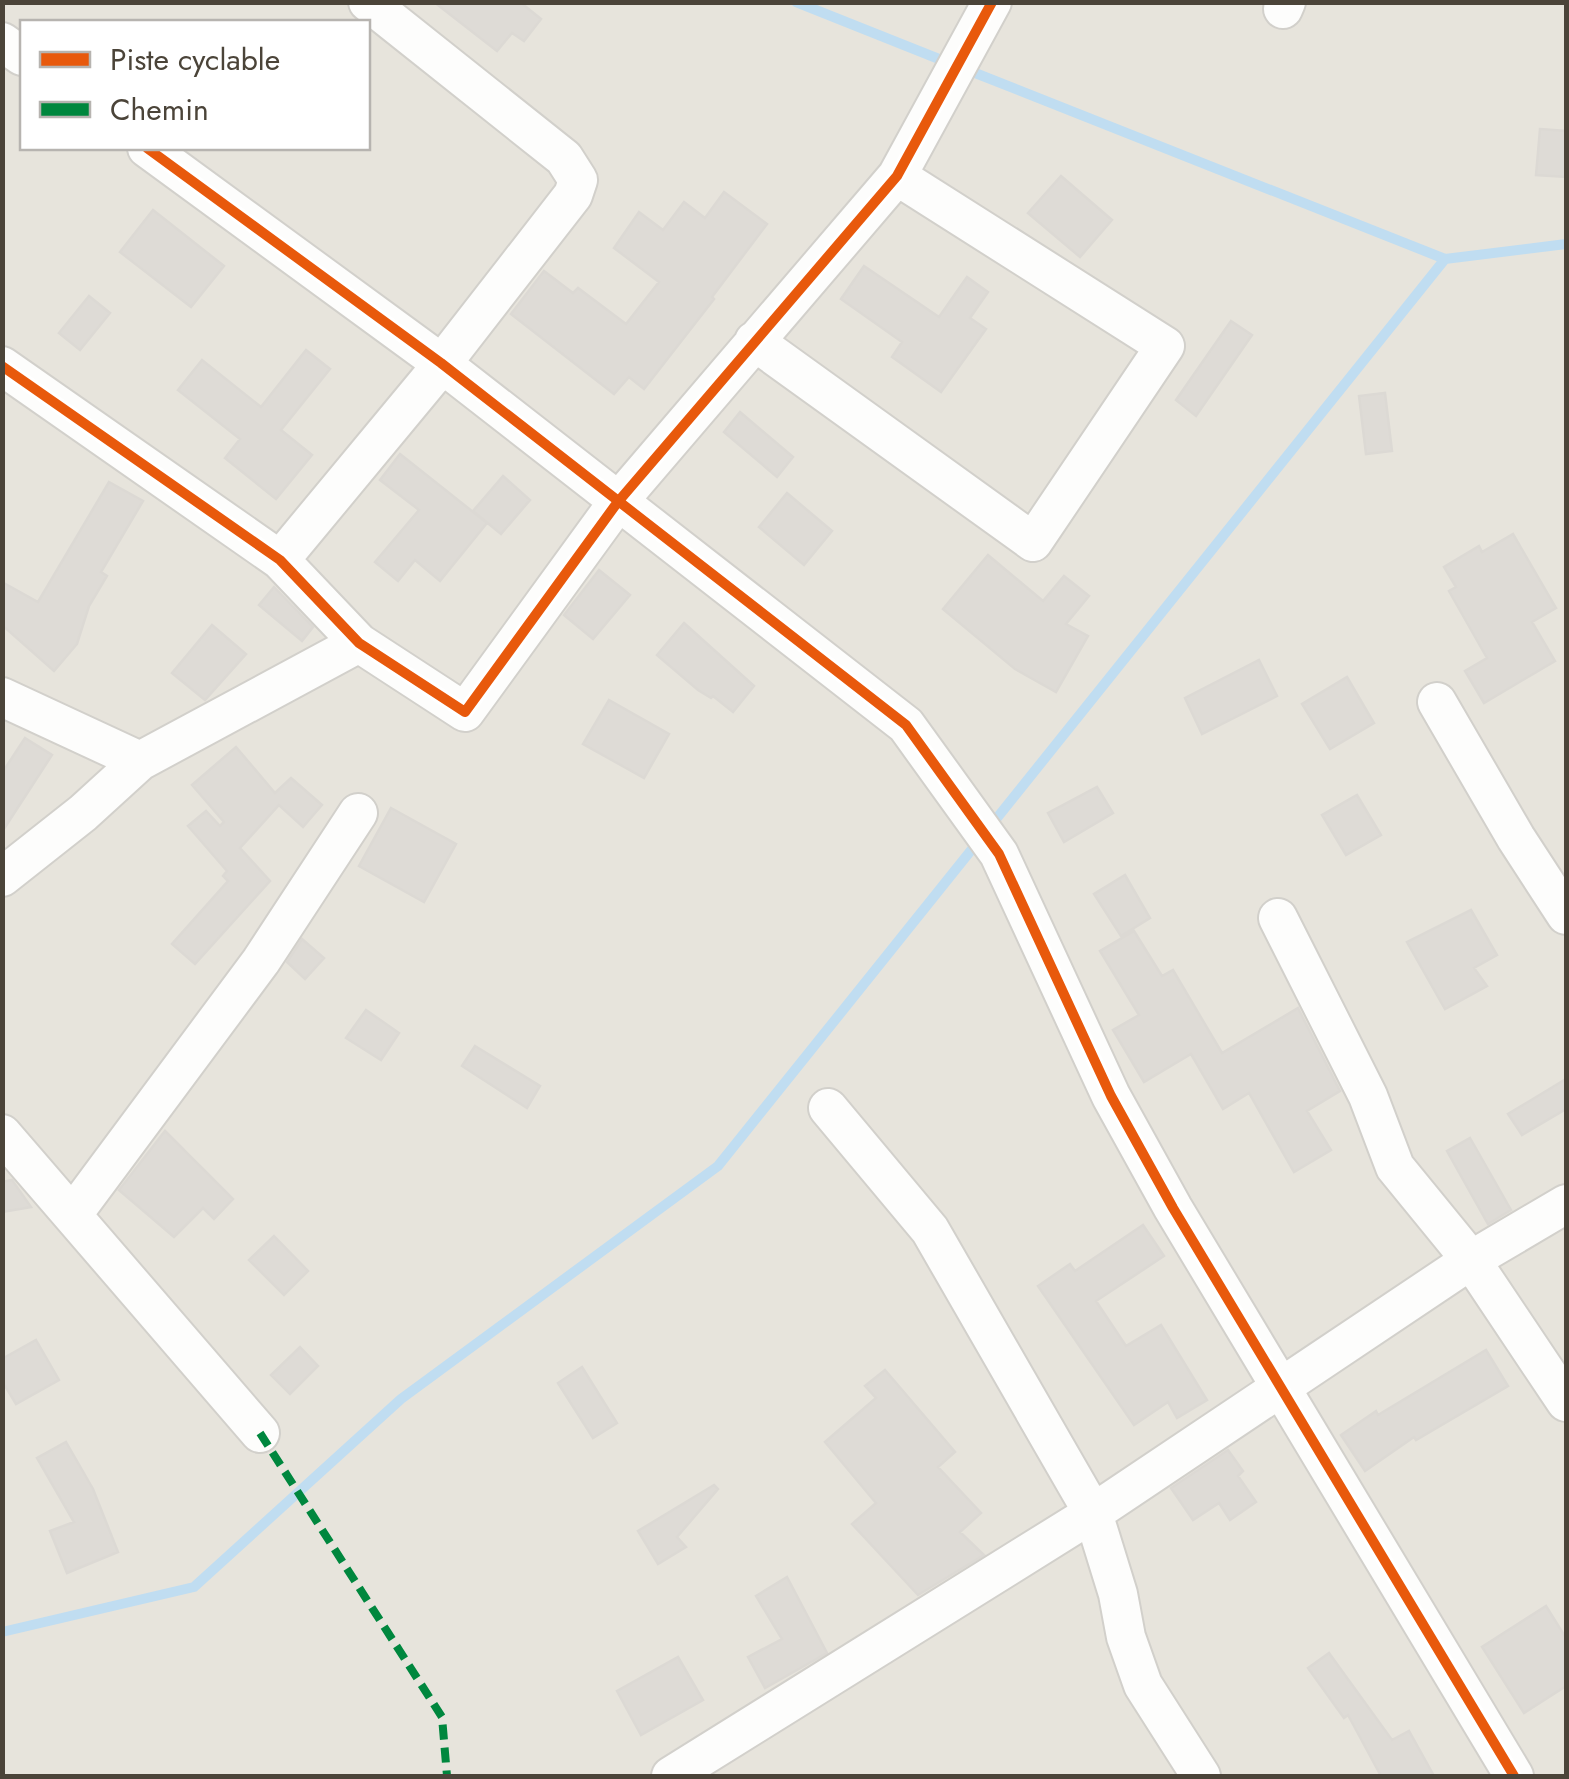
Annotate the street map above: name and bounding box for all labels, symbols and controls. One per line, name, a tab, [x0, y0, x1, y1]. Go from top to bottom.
legend	[20, 20, 370, 150]
text: Piste cyclable	[110, 38, 280, 81]
text: Chemin	[110, 88, 209, 131]

